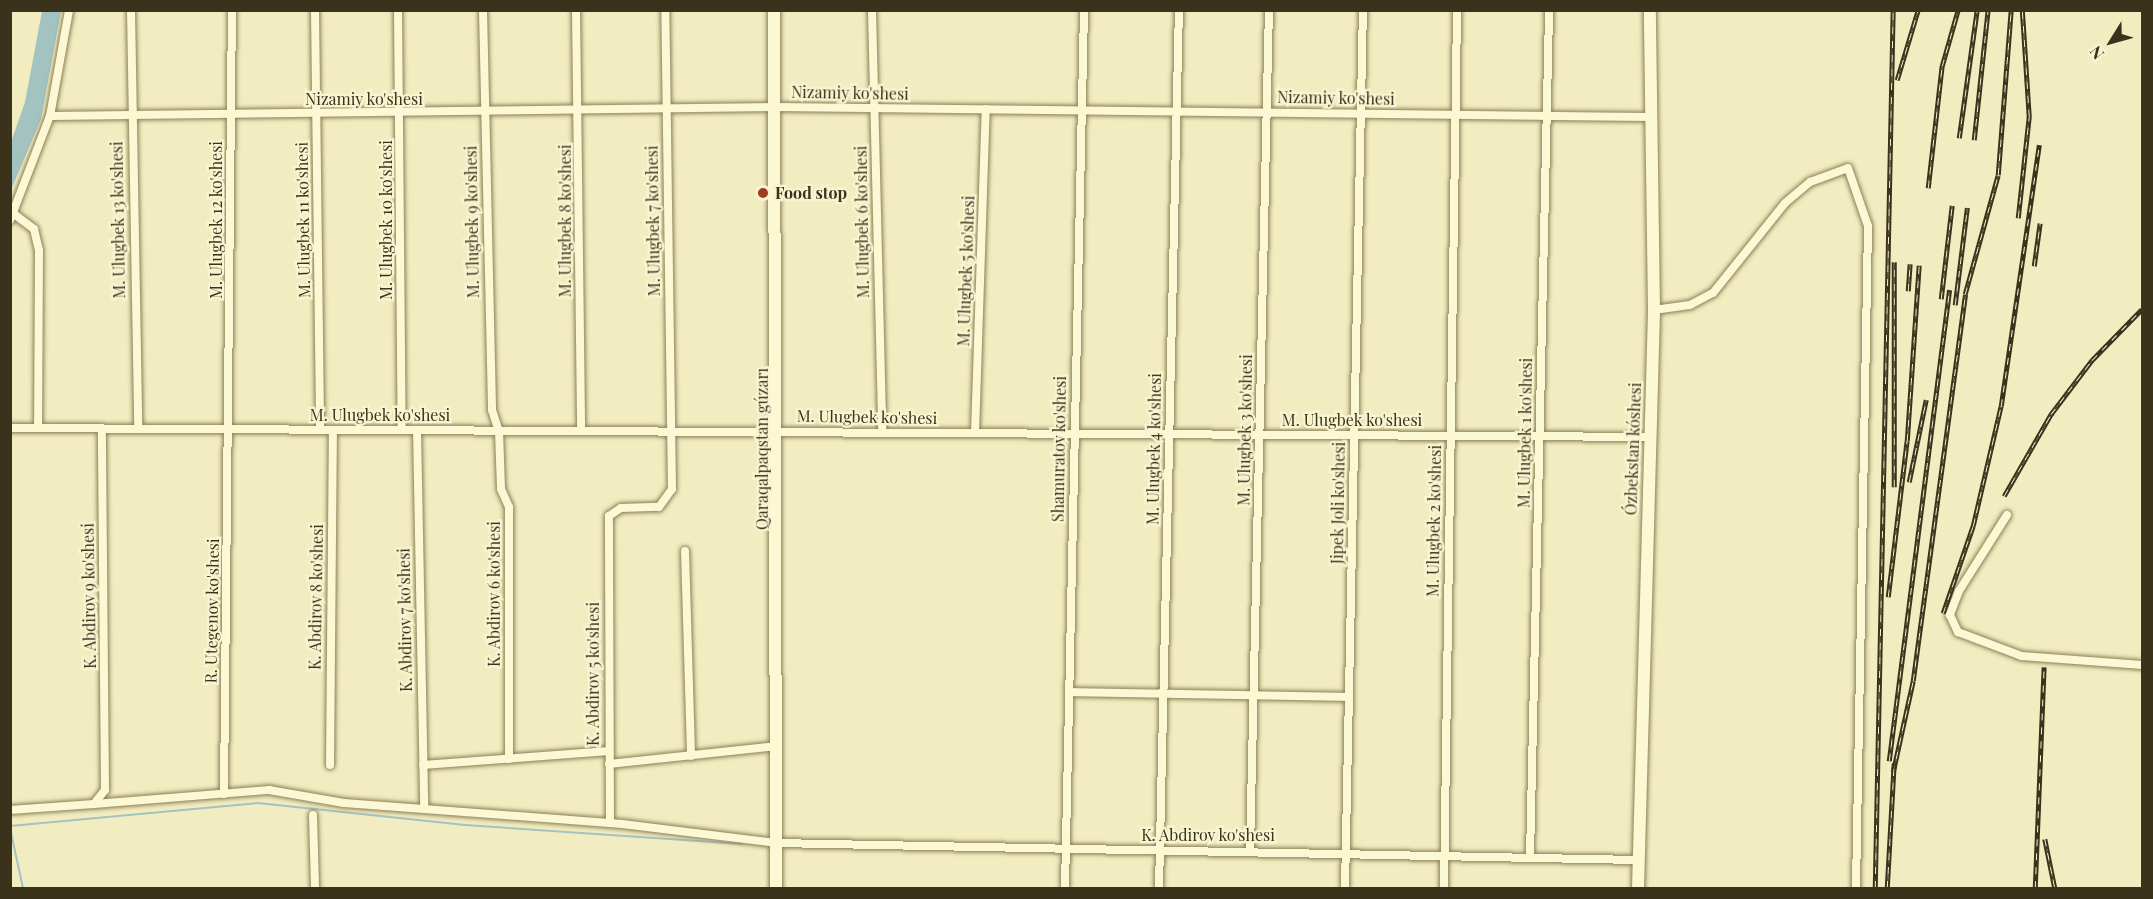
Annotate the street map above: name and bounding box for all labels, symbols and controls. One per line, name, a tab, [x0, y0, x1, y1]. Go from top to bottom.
north arrow	[2081, 12, 2141, 72]
text: N	[2084, 42, 2108, 64]
street label: Nizamiy ko'shesi	[791, 82, 909, 104]
street label: Nizamiy ko'shesi	[1277, 87, 1395, 109]
street label: Nizamiy ko'shesi	[305, 89, 423, 109]
street label: M. Ulugbek 10 ko'shesi	[376, 140, 396, 300]
street label: M. Ulugbek 13 ko'shesi	[107, 141, 129, 299]
street label: M. Ulugbek 12 ko'shesi	[206, 141, 226, 299]
street label: M. Ulugbek 11 ko'shesi	[292, 141, 314, 299]
street label: M. Ulugbek 8 ko'shesi	[555, 144, 575, 298]
street label: M. Ulugbek 9 ko'shesi	[461, 145, 483, 299]
street label: M. Ulugbek 7 ko'shesi	[642, 145, 664, 297]
street label: M. Ulugbek 6 ko'shesi	[851, 145, 873, 299]
place label: Food stop	[775, 183, 847, 203]
marker: Food stop	[756, 186, 770, 200]
street label: M. Ulugbek 5 ko'shesi	[954, 195, 978, 347]
street label: M. Ulugbek 3 ko'shesi	[1234, 354, 1256, 506]
street label: M. Ulugbek 1 ko'shesi	[1514, 357, 1536, 509]
street label: Qaraqalpaqstan gúzarı	[752, 368, 772, 530]
street label: M. Ulugbek 4 ko'shesi	[1143, 372, 1165, 526]
street label: Shamuratov ko'shesi	[1048, 375, 1070, 523]
street label: Ózbekstan kóshesi	[1621, 382, 1645, 516]
street label: M. Ulugbek ko'shesi	[309, 405, 451, 425]
street label: M. Ulugbek ko'shesi	[796, 406, 938, 428]
street label: M. Ulugbek ko'shesi	[1281, 410, 1423, 430]
street label: Jipek Joli ko'shesi	[1327, 441, 1349, 565]
street label: M. Ulugbek 2 ko'shesi	[1423, 444, 1445, 598]
street label: K. Abdirov 6 ko'shesi	[484, 520, 504, 668]
street label: K. Abdirov 9 ko'shesi	[78, 522, 100, 670]
street label: K. Abdirov 8 ko'shesi	[305, 523, 327, 671]
street label: R. Utegenov ko'shesi	[201, 538, 223, 684]
street label: K. Abdirov 7 ko'shesi	[394, 547, 416, 693]
street label: K. Abdirov 5 ko'shesi	[583, 601, 603, 747]
street label: K. Abdirov ko'shesi	[1140, 825, 1276, 845]

